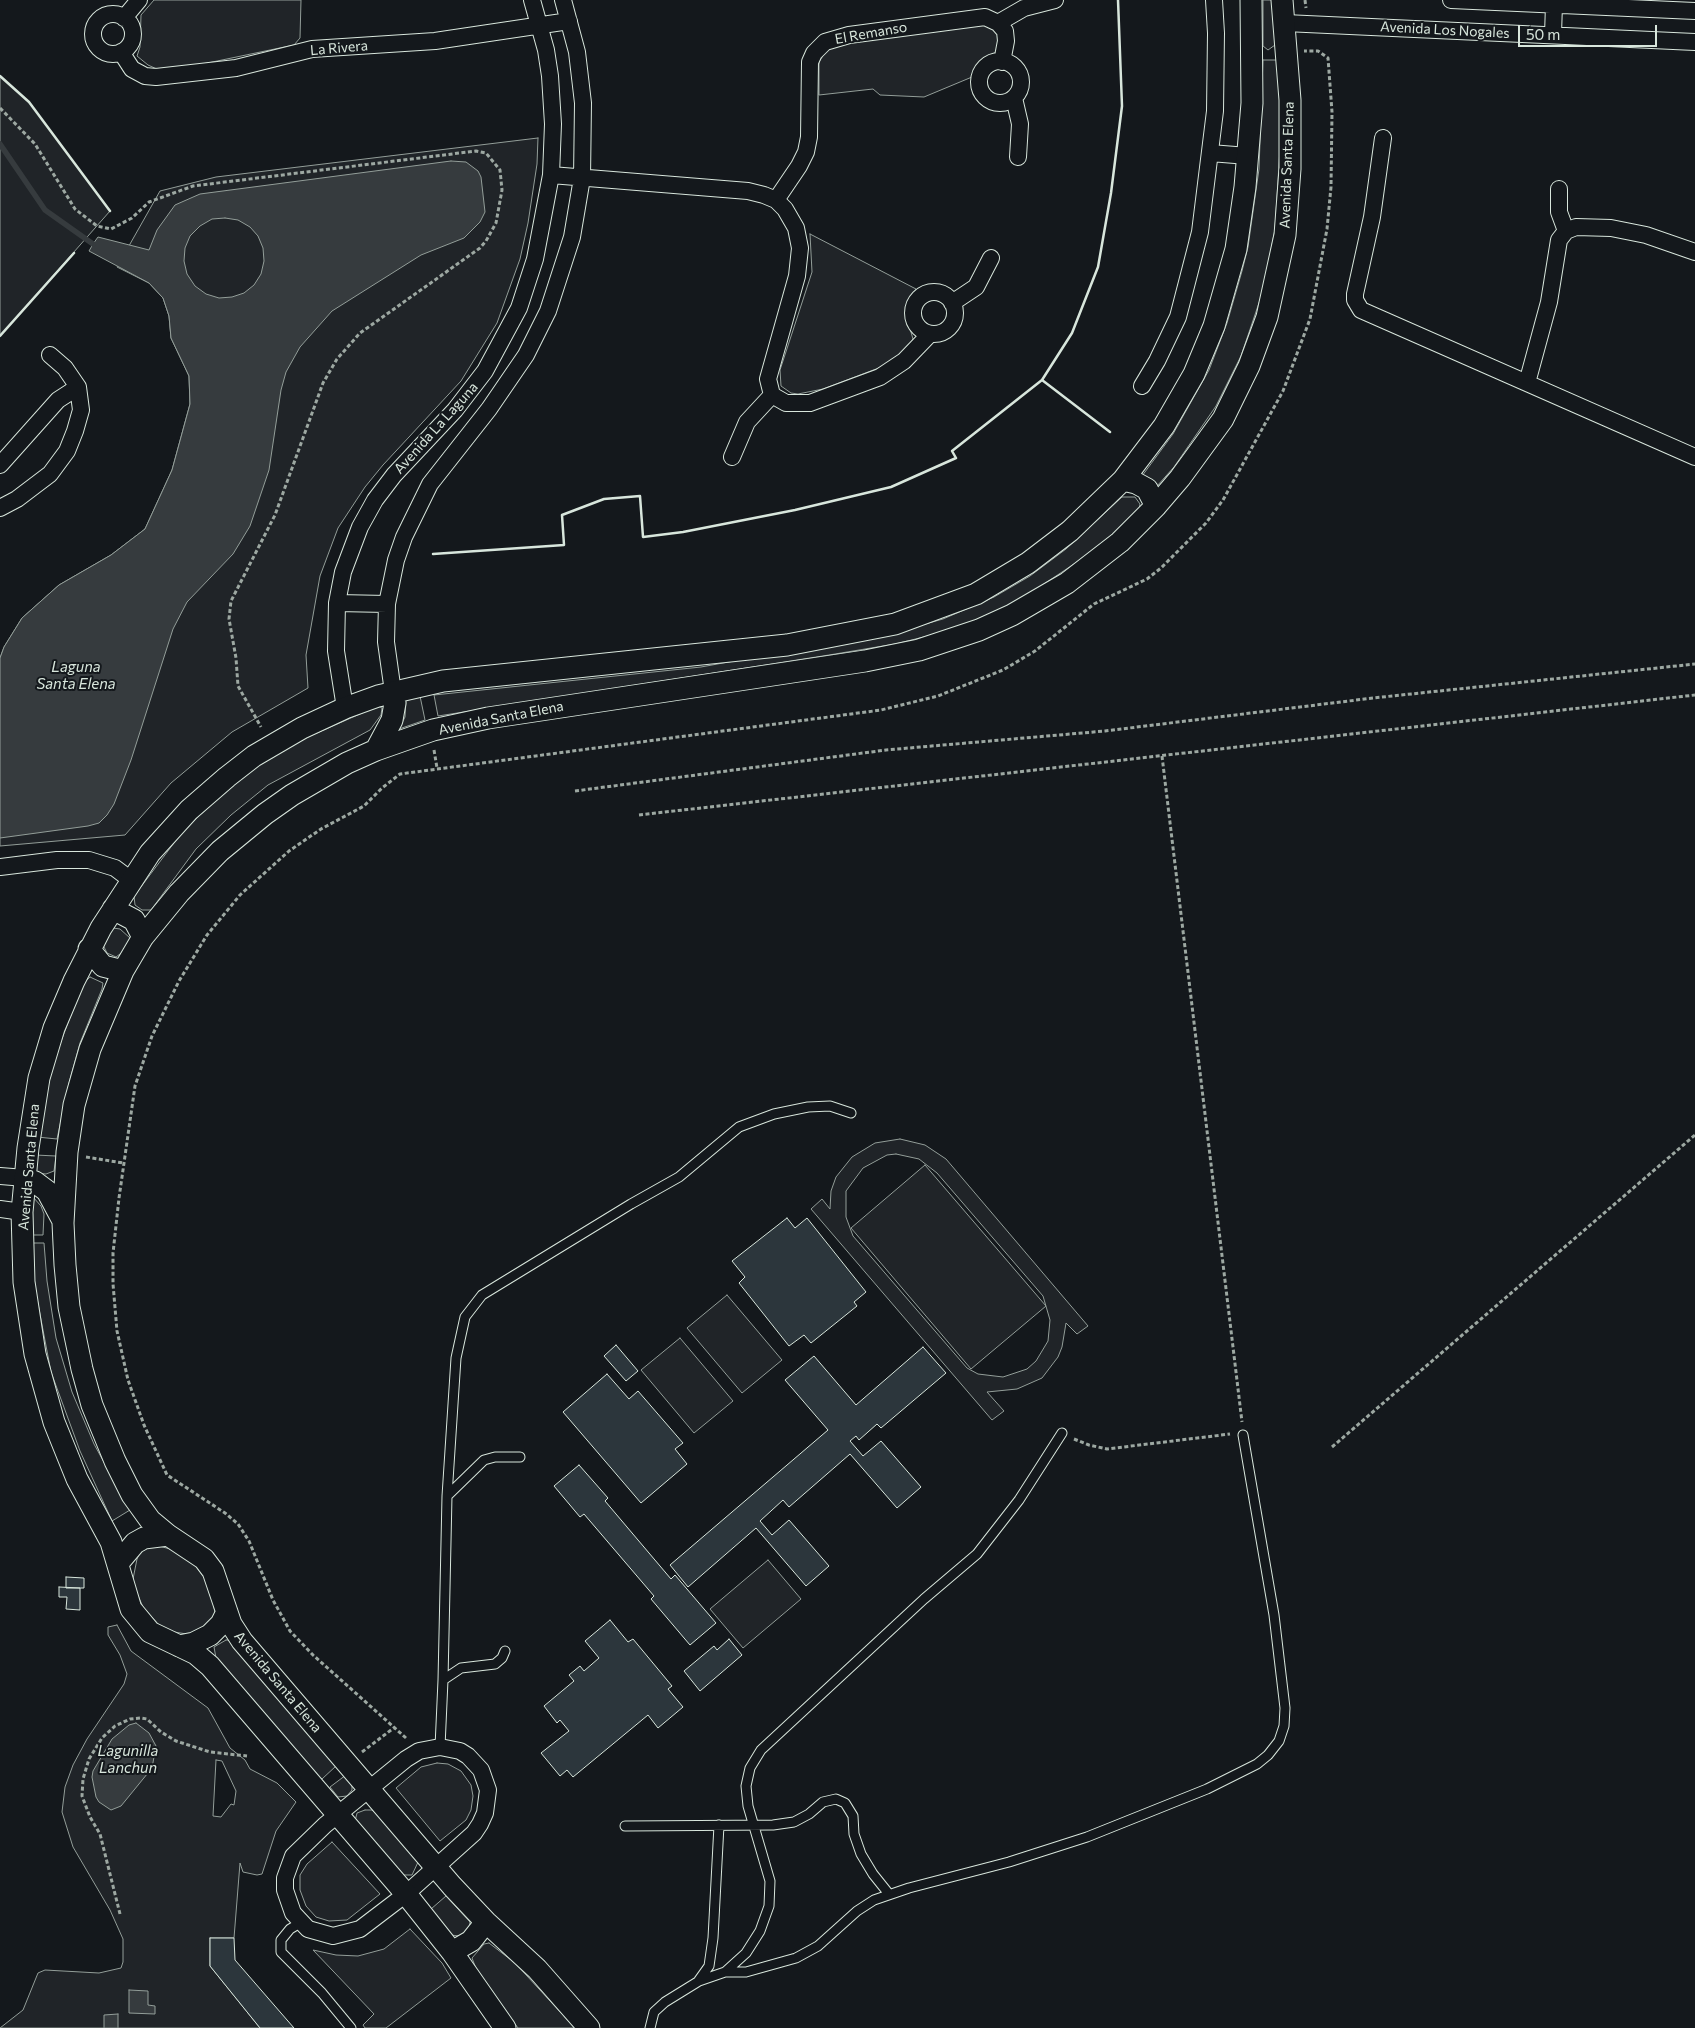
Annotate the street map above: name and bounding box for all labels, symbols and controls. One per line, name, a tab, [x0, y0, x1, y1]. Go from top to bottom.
scale bar	[1520, 15, 1659, 47]
street label: El Remanso	[834, 18, 908, 48]
street label: Avenida Los Nogales	[1380, 18, 1510, 42]
text: 50 m	[1526, 25, 1560, 43]
street label: La Rivera	[309, 37, 369, 59]
street label: Avenida Santa Elena	[1276, 101, 1298, 229]
street label: Avenida La Laguna	[391, 379, 481, 477]
water label: Laguna Santa Elena	[36, 658, 116, 693]
street label: Avenida Santa Elena	[437, 698, 565, 738]
street label: Avenida Santa Elena	[15, 1103, 43, 1231]
street label: Avenida Santa Elena	[231, 1628, 325, 1736]
water label: Lagunilla Lanchun	[98, 1742, 158, 1777]

